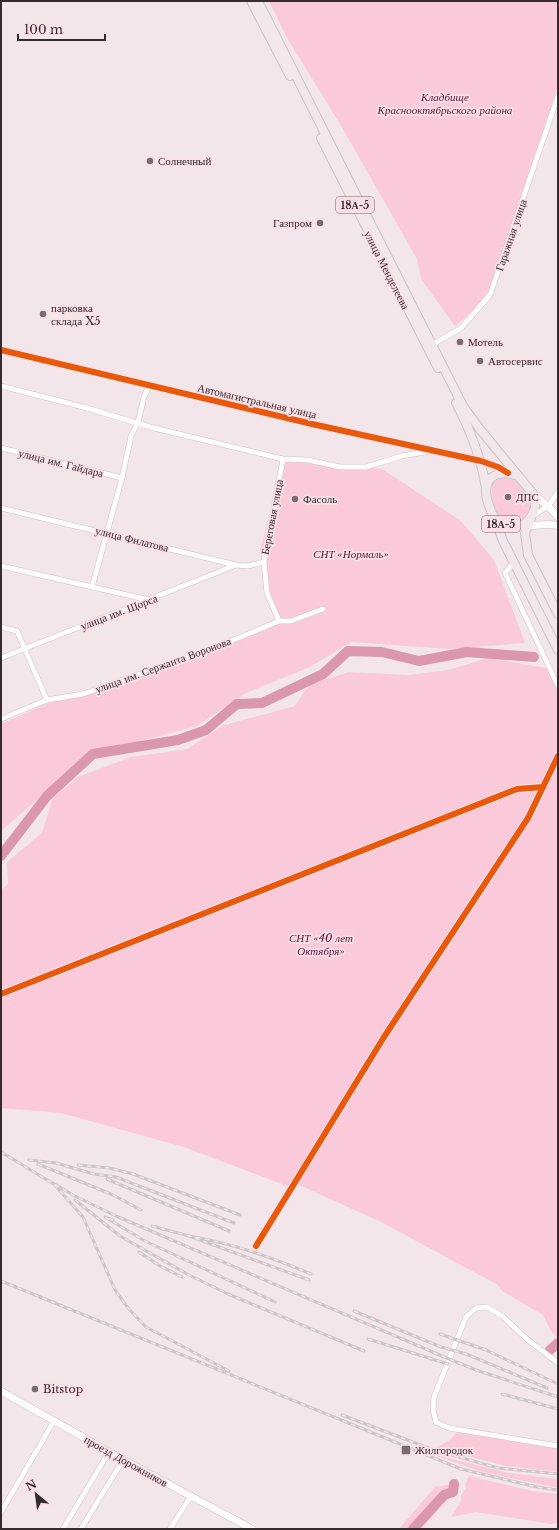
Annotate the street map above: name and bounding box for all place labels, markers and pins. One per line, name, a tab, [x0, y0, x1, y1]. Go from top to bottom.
place label: Солнечный	[158, 154, 211, 168]
marker: Солнечный	[145, 156, 155, 166]
place label: Газпром	[273, 216, 312, 230]
marker: Газпром	[315, 218, 325, 228]
place label: парковка склада X5	[51, 301, 100, 328]
marker: парковка склада X5	[38, 309, 48, 319]
place label: Мотель	[468, 335, 503, 349]
marker: Мотель	[455, 337, 465, 347]
place label: Автосервис	[488, 354, 543, 368]
marker: Автосервис	[475, 356, 485, 366]
place label: ДПС	[516, 490, 539, 504]
place label: Фасоль	[303, 492, 337, 506]
marker: ДПС	[503, 492, 513, 502]
marker: Фасоль	[290, 494, 300, 504]
place label: Bitstop	[43, 1382, 83, 1396]
marker: Bitstop	[30, 1384, 40, 1394]
place label: Жилгородок	[415, 1443, 474, 1457]
marker: Жилгородок	[400, 1444, 412, 1456]

